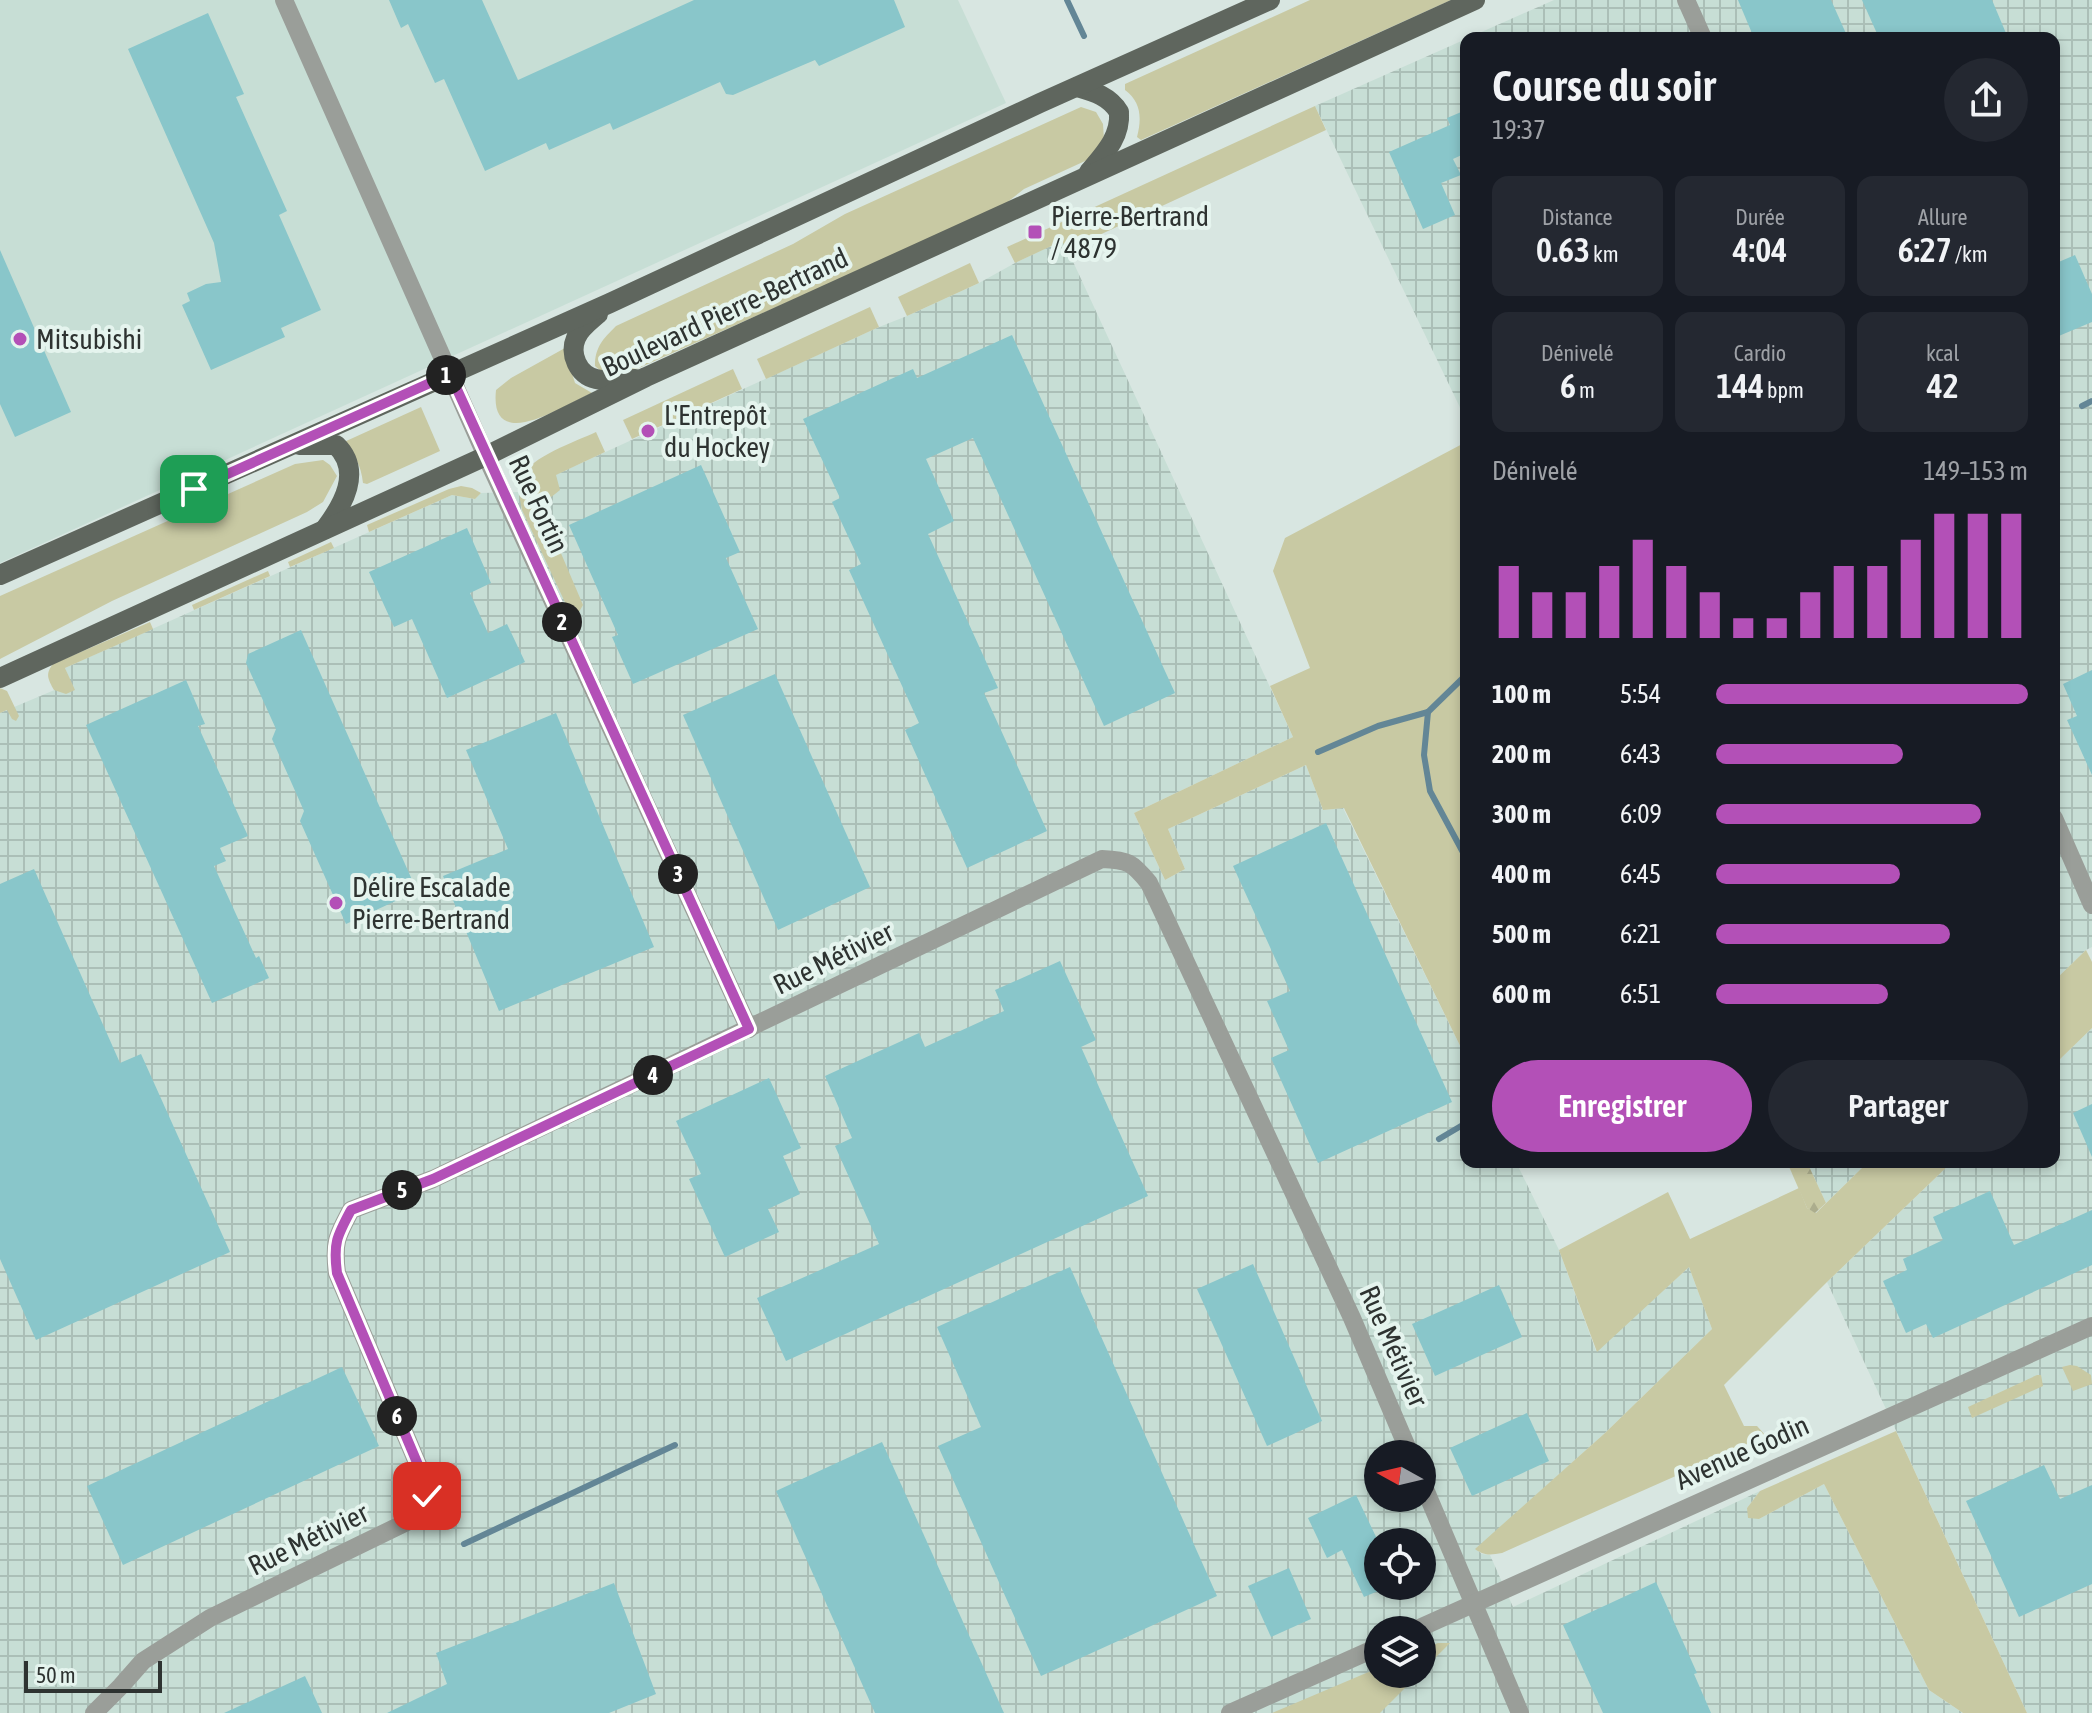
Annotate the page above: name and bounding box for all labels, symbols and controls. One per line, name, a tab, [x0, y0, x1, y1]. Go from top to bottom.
button: share	[1944, 58, 2028, 142]
text: Course du soir	[1492, 60, 1716, 110]
text: 19:37	[1492, 115, 1546, 145]
place label: Pierre-Bertrand / 4879	[1051, 200, 1209, 264]
text: Distance	[1542, 204, 1613, 230]
text: Durée	[1735, 204, 1785, 230]
text: Allure	[1918, 204, 1967, 230]
marker: Pierre-Bertrand / 4879	[1026, 223, 1044, 241]
text: 0.63	[1536, 230, 1590, 269]
text: 4:04	[1733, 230, 1787, 269]
text: 6:27	[1898, 230, 1952, 269]
street label: Boulevard Pierre-Bertrand	[597, 241, 853, 383]
text: km	[1590, 241, 1619, 267]
text: /km	[1952, 241, 1988, 267]
place label: Mitsubishi	[36, 323, 142, 355]
marker: Mitsubishi	[11, 330, 29, 348]
text: Dénivelé	[1541, 340, 1614, 366]
text: Cardio	[1734, 340, 1786, 366]
text: kcal	[1926, 340, 1959, 366]
pin: 1	[426, 355, 466, 395]
text: 1	[441, 362, 451, 388]
text: 6	[1560, 366, 1576, 405]
text: 144	[1716, 366, 1764, 405]
text: 42	[1927, 366, 1959, 405]
text: m	[1576, 377, 1595, 403]
text: bpm	[1764, 377, 1804, 403]
place label: L'Entrepôt du Hockey	[664, 399, 770, 463]
marker: L'Entrepôt du Hockey	[639, 422, 657, 440]
street label: Rue Fortin	[503, 450, 575, 558]
pin	[160, 455, 228, 523]
text: Dénivelé	[1492, 456, 1578, 486]
text: 149–153 m	[1923, 456, 2028, 486]
icon: arrive	[172, 467, 216, 511]
pin: 2	[542, 602, 582, 642]
text: 2	[557, 609, 567, 635]
text: 100 m	[1492, 679, 1551, 709]
text: 5:54	[1620, 679, 1661, 709]
text: 200 m	[1492, 739, 1551, 769]
text: 6:43	[1620, 739, 1661, 769]
text: 300 m	[1492, 799, 1551, 829]
text: 6:09	[1620, 799, 1662, 829]
pin: 3	[658, 854, 698, 894]
text: 400 m	[1492, 859, 1551, 889]
text: 6:45	[1620, 859, 1661, 889]
text: 3	[673, 861, 683, 887]
place label: Délire Escalade Pierre-Bertrand	[352, 871, 511, 935]
marker: Délire Escalade Pierre-Bertrand	[327, 894, 345, 912]
street label: Rue Métivier	[768, 915, 899, 1001]
text: 500 m	[1492, 919, 1551, 949]
text: 6:21	[1620, 919, 1661, 949]
text: 600 m	[1492, 979, 1551, 1009]
text: 6:51	[1620, 979, 1661, 1009]
pin: 4	[633, 1055, 673, 1095]
button: Enregistrer	[1492, 1060, 1752, 1152]
button: Partager	[1768, 1060, 2028, 1152]
text: 4	[648, 1062, 658, 1088]
pin: 5	[382, 1170, 422, 1210]
text: 5	[397, 1177, 407, 1203]
street label: Rue Métivier	[1353, 1281, 1435, 1412]
pin: 6	[377, 1396, 417, 1436]
text: 6	[392, 1403, 402, 1429]
street label: Avenue Godin	[1670, 1408, 1814, 1496]
north arrow	[1364, 1440, 1436, 1512]
map controls	[1364, 1440, 1436, 1688]
pin	[393, 1462, 461, 1530]
icon: check	[405, 1474, 449, 1518]
street label: Rue Métivier	[243, 1496, 374, 1582]
button: locate	[1364, 1528, 1436, 1600]
button: layers	[1364, 1616, 1436, 1688]
scale bar	[24, 1657, 162, 1693]
text: 50 m	[36, 1662, 76, 1688]

